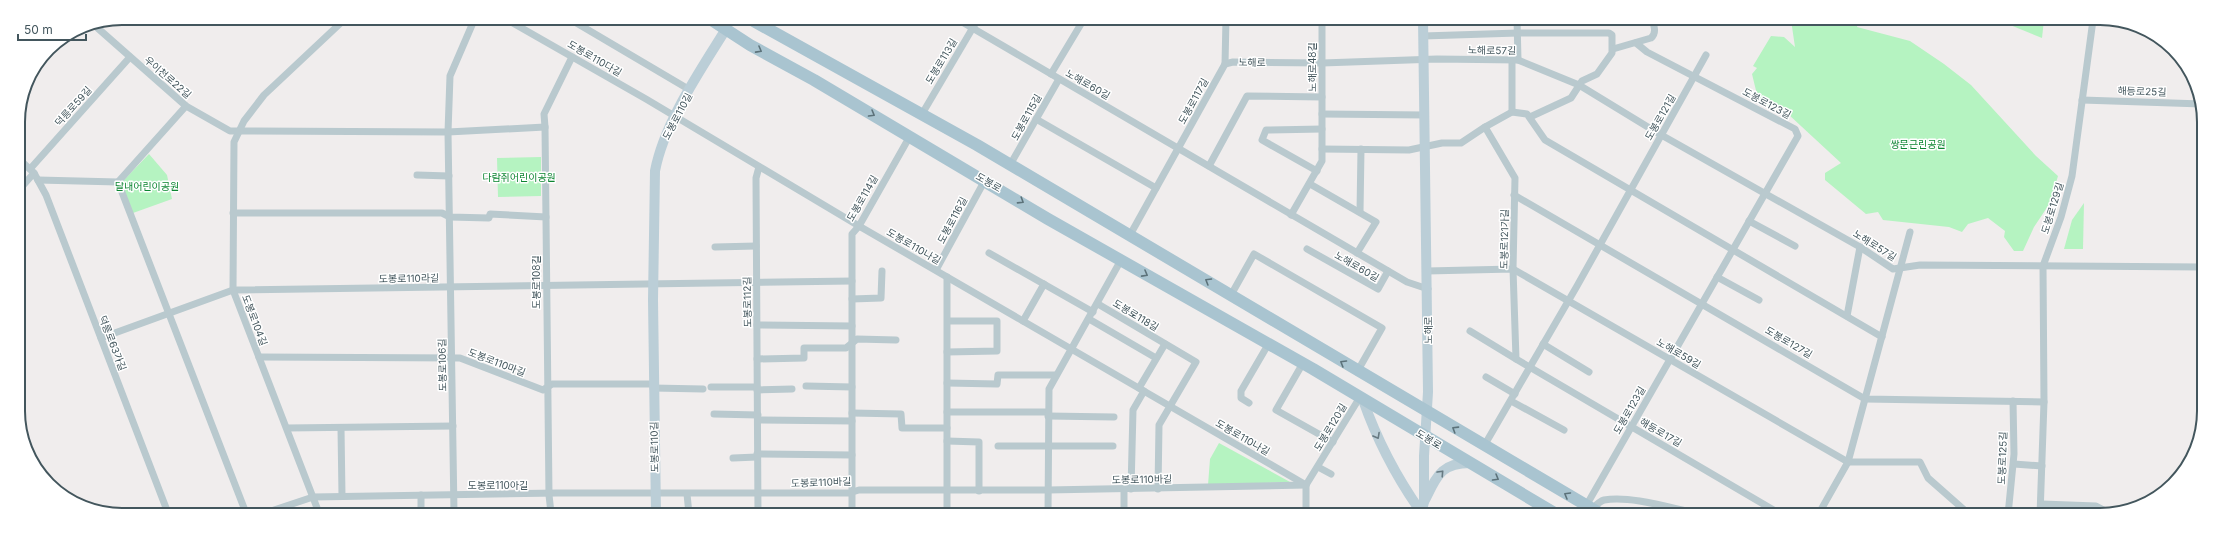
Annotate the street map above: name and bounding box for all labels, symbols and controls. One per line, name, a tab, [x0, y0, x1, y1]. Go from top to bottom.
scale bar	[18, 16, 86, 42]
text: 50 m	[24, 22, 53, 37]
street label: 도봉로113길	[923, 36, 959, 86]
street label: 도봉로110다길	[566, 38, 624, 78]
street label: 노해로48길	[1306, 42, 1318, 92]
street label: 노해로57길	[1468, 44, 1516, 56]
one-way arrow	[755, 45, 763, 52]
street label: 우이천로22길	[142, 53, 194, 101]
street label: 노해로	[1238, 56, 1266, 68]
street label: 노해로60길	[1064, 66, 1112, 102]
street label: 도봉로117길	[1175, 76, 1211, 126]
street label: 덕릉로59길	[52, 84, 94, 128]
street label: 해등로25길	[2117, 84, 2167, 98]
street label: 도봉로123길	[1741, 85, 1793, 121]
street label: 도봉로110길	[660, 91, 694, 141]
street label: 도봉로115길	[1008, 92, 1044, 142]
street label: 도봉로121길	[1642, 92, 1678, 142]
one-way arrow	[868, 109, 875, 117]
park label: 쌍문근린공원	[1890, 138, 1946, 150]
street label: 도봉로	[974, 170, 1004, 194]
park label: 다람쥐어린이공원	[482, 171, 556, 183]
street label: 도봉로114길	[844, 173, 880, 223]
park label: 달내어린이공원	[115, 180, 179, 192]
street label: 도봉로129길	[2038, 181, 2066, 235]
street label: 도봉로116길	[935, 195, 969, 245]
one-way arrow	[1017, 197, 1024, 204]
street label: 도봉로121가길	[1497, 209, 1511, 269]
street label: 도봉로110나길	[885, 226, 943, 266]
street label: 노해로57길	[1851, 227, 1899, 263]
street label: 노해로60길	[1333, 248, 1381, 284]
street label: 도봉로108길	[530, 255, 542, 309]
one-way arrow	[1141, 269, 1148, 276]
street label: 도봉로110라길	[379, 271, 439, 285]
street label: 도봉로112길	[741, 276, 753, 328]
one-way arrow	[1205, 279, 1212, 286]
street label: 도봉로104길	[240, 293, 270, 347]
street label: 도봉로118길	[1111, 297, 1161, 333]
street label: 덕릉로63가길	[97, 314, 129, 372]
street label: 노해로	[1422, 316, 1434, 344]
street label: 도봉로127길	[1763, 324, 1815, 360]
street label: 노해로59길	[1655, 336, 1703, 370]
street label: 도봉로106길	[436, 338, 448, 392]
street label: 도봉로110마길	[467, 346, 527, 378]
one-way arrow	[1340, 361, 1347, 368]
street label: 도봉로123길	[1611, 384, 1647, 436]
street label: 도봉로120길	[1311, 401, 1349, 453]
street label: 해등로17길	[1638, 415, 1684, 449]
street label: 도봉로110나길	[1214, 417, 1272, 457]
street label: 도봉로110길	[648, 421, 660, 473]
one-way arrow	[1452, 426, 1459, 433]
street label: 도봉로	[1414, 427, 1444, 451]
street label: 도봉로125길	[1995, 431, 2009, 485]
one-way arrow	[1372, 432, 1380, 439]
one-way arrow	[1436, 470, 1444, 478]
street label: 도봉로110바길	[1112, 472, 1172, 486]
one-way arrow	[1492, 473, 1499, 480]
street label: 도봉로110바길	[791, 475, 851, 489]
street label: 도봉로110아길	[468, 479, 528, 491]
one-way arrow	[1564, 492, 1571, 499]

